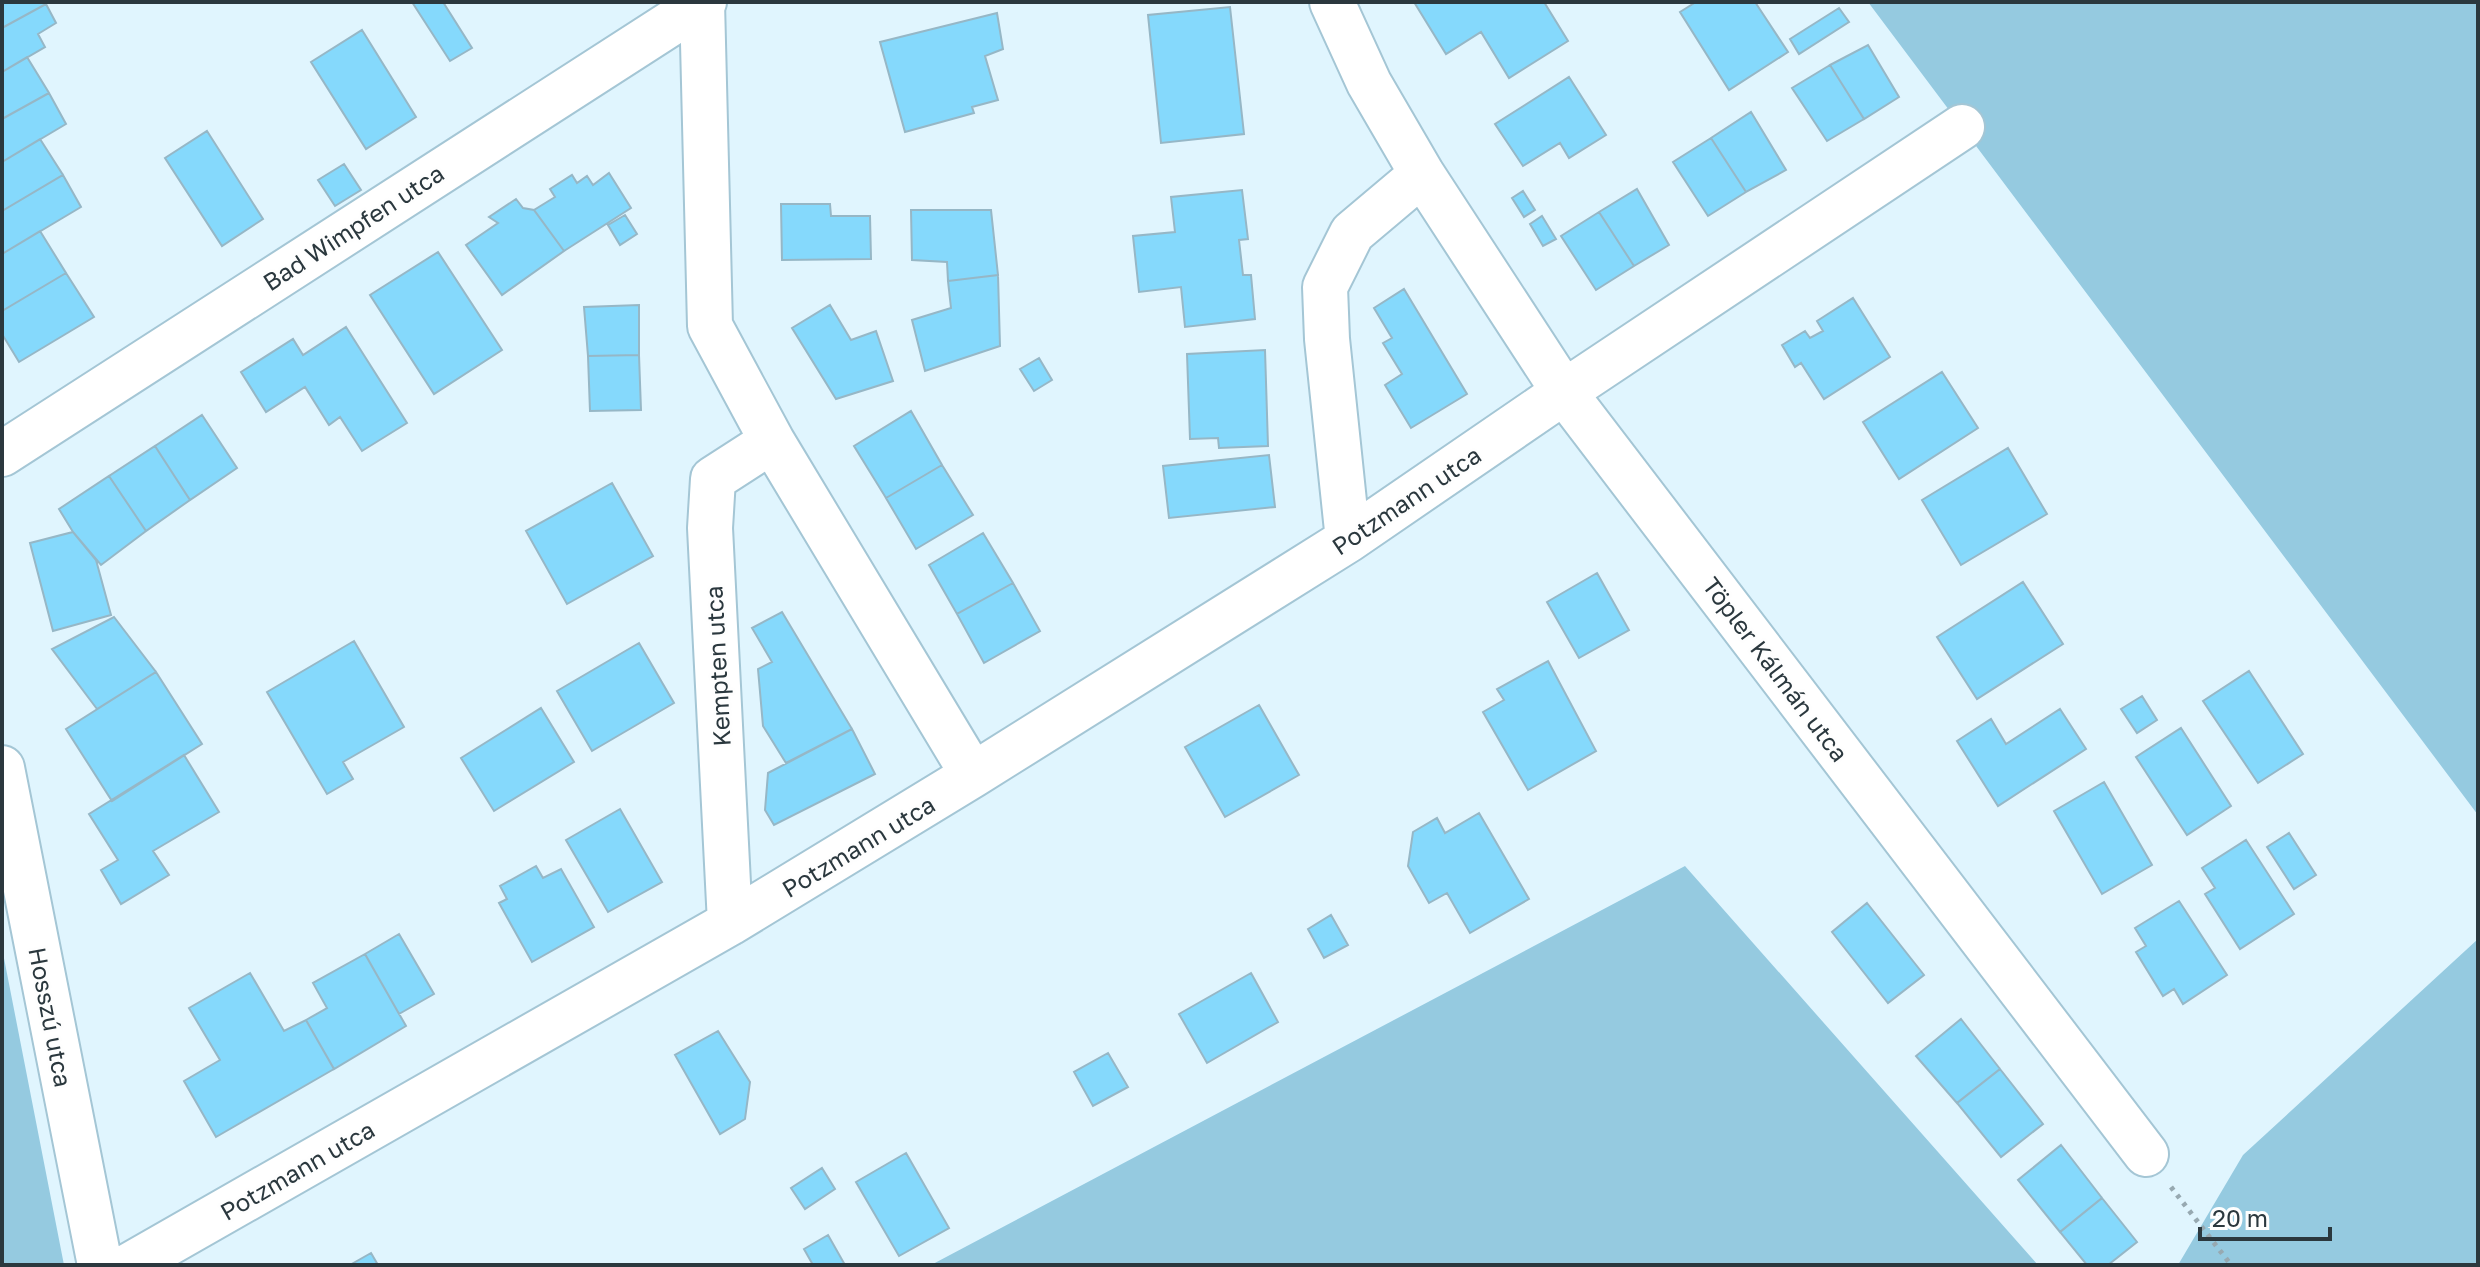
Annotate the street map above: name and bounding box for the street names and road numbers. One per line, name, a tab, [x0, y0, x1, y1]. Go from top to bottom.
street label: Bad Wimpfen utca	[257, 158, 449, 296]
street label: Potzmann utca	[1326, 440, 1486, 560]
street label: Töpler Kálmán utca	[1697, 571, 1855, 767]
street label: Kempten utca	[698, 585, 736, 747]
street label: Potzmann utca	[776, 789, 940, 903]
street label: Hosszú utca	[23, 945, 79, 1089]
street label: Potzmann utca	[215, 1114, 379, 1226]

